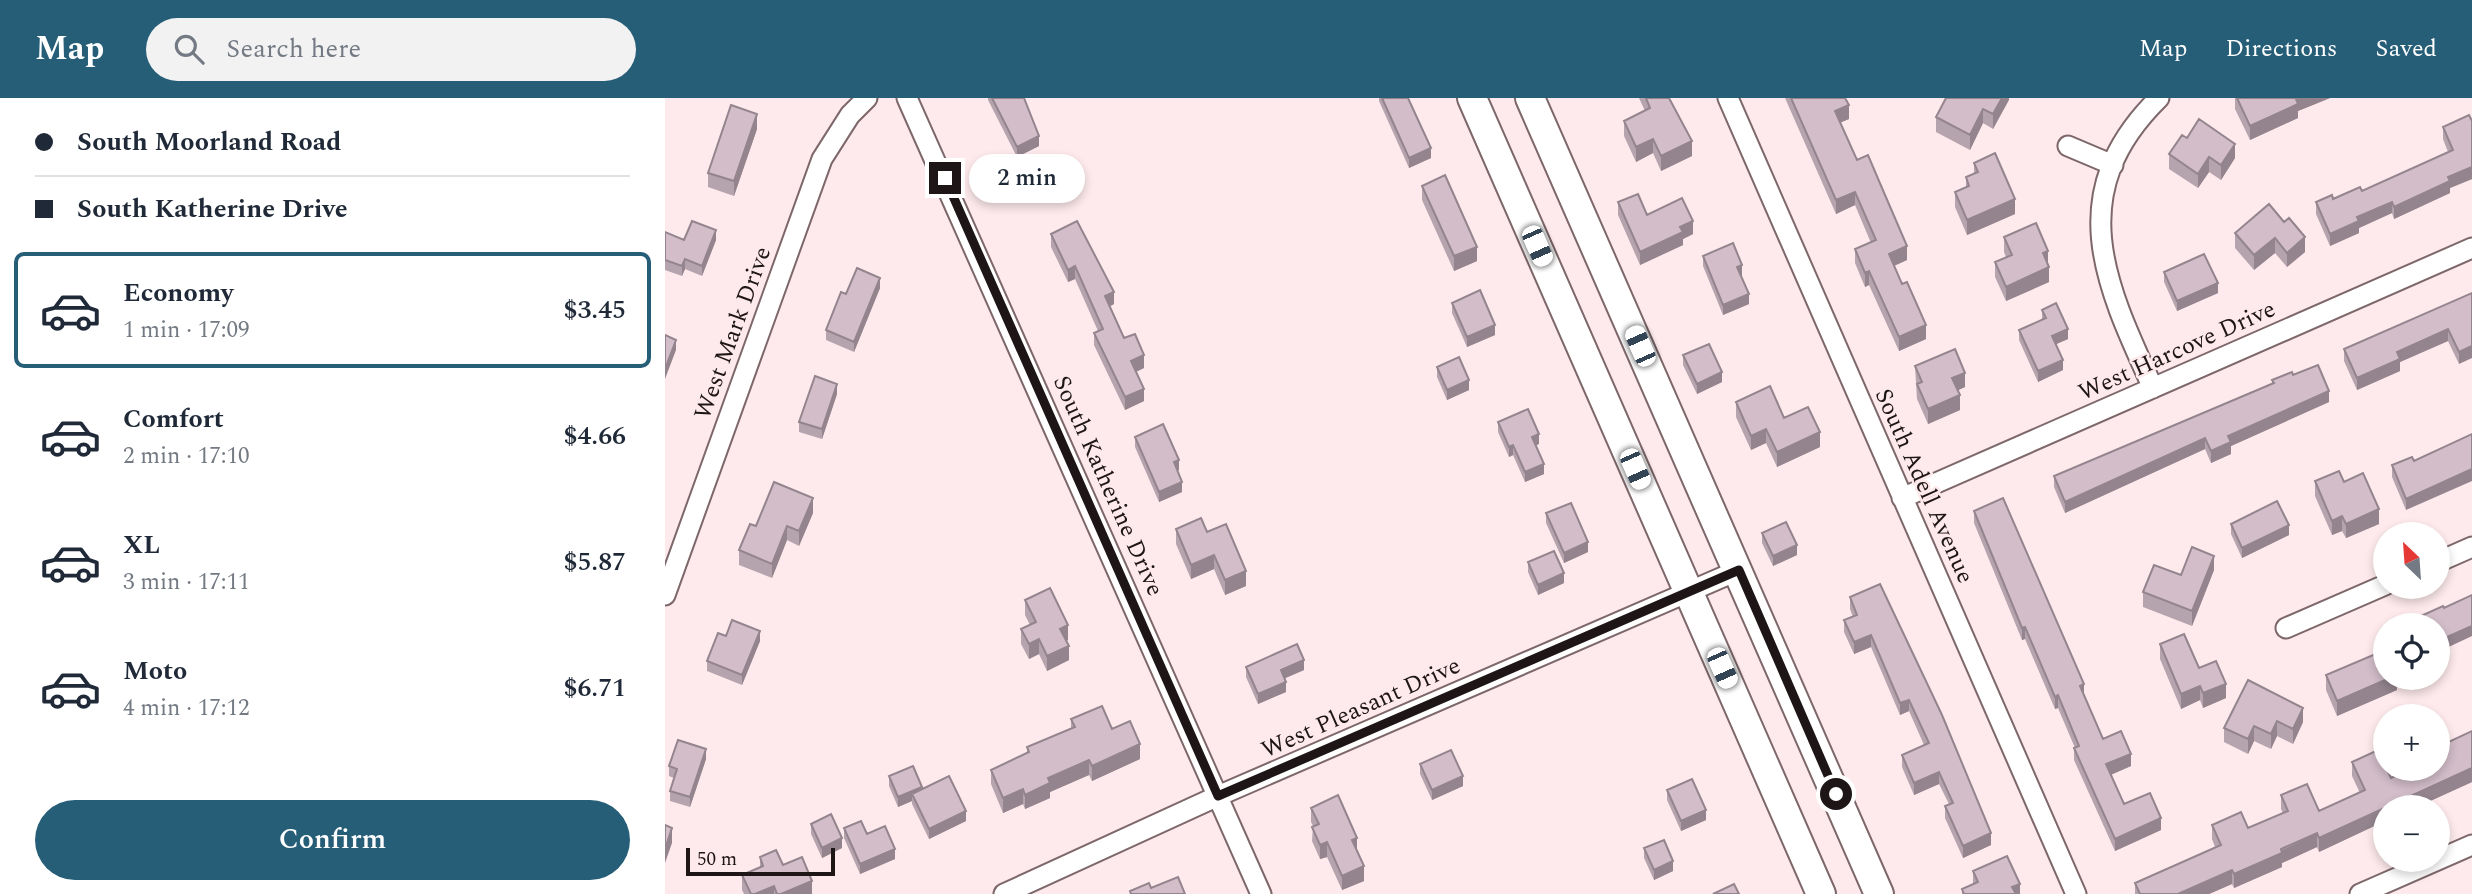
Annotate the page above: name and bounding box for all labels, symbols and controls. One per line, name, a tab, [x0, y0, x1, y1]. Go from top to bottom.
search box	[146, 18, 636, 81]
text: Map	[35, 24, 104, 74]
text: Search here	[226, 29, 361, 69]
icon: search	[170, 30, 208, 68]
text: Map	[2139, 31, 2187, 67]
text: Directions	[2225, 31, 2337, 67]
text: Saved	[2375, 31, 2437, 67]
text: South Moorland Road	[77, 122, 341, 162]
callout: 2 min	[969, 154, 1085, 202]
text: 2 min	[997, 161, 1057, 196]
route end	[929, 162, 961, 194]
text: South Katherine Drive	[77, 189, 348, 229]
car	[1519, 223, 1556, 269]
street label: West Mark Drive	[685, 241, 781, 425]
text: Economy	[123, 273, 233, 313]
icon: car	[39, 279, 102, 342]
text: $3.45	[563, 290, 626, 330]
street label: West Harcove Drive	[2073, 291, 2281, 411]
text: 1 min · 17:09	[123, 313, 250, 348]
car	[1622, 323, 1659, 369]
street label: South Katherine Drive	[1043, 370, 1173, 602]
street label: South Adell Avenue	[1865, 383, 1983, 589]
text: Comfort	[123, 399, 224, 439]
icon: car	[39, 405, 102, 468]
text: $4.66	[563, 416, 626, 456]
text: 2 min · 17:10	[123, 439, 250, 474]
car	[1617, 446, 1654, 492]
north arrow	[2373, 522, 2450, 598]
map controls	[2373, 522, 2450, 872]
text: XL	[123, 525, 160, 565]
icon: car	[39, 531, 102, 594]
text: $5.87	[563, 542, 626, 582]
text: 3 min · 17:11	[123, 565, 250, 600]
button: locate	[2373, 613, 2450, 690]
car	[1704, 645, 1741, 691]
street label: West Pleasant Drive	[1256, 648, 1466, 768]
text: Moto	[123, 651, 187, 691]
icon: car	[39, 657, 102, 720]
text: $6.71	[563, 668, 626, 708]
text: 4 min · 17:12	[123, 691, 250, 726]
button: +	[2373, 704, 2450, 781]
route start	[1820, 778, 1852, 810]
button: −	[2373, 795, 2450, 872]
button: Confirm	[35, 800, 630, 880]
scale bar	[686, 845, 835, 877]
text: 50 m	[697, 845, 737, 874]

